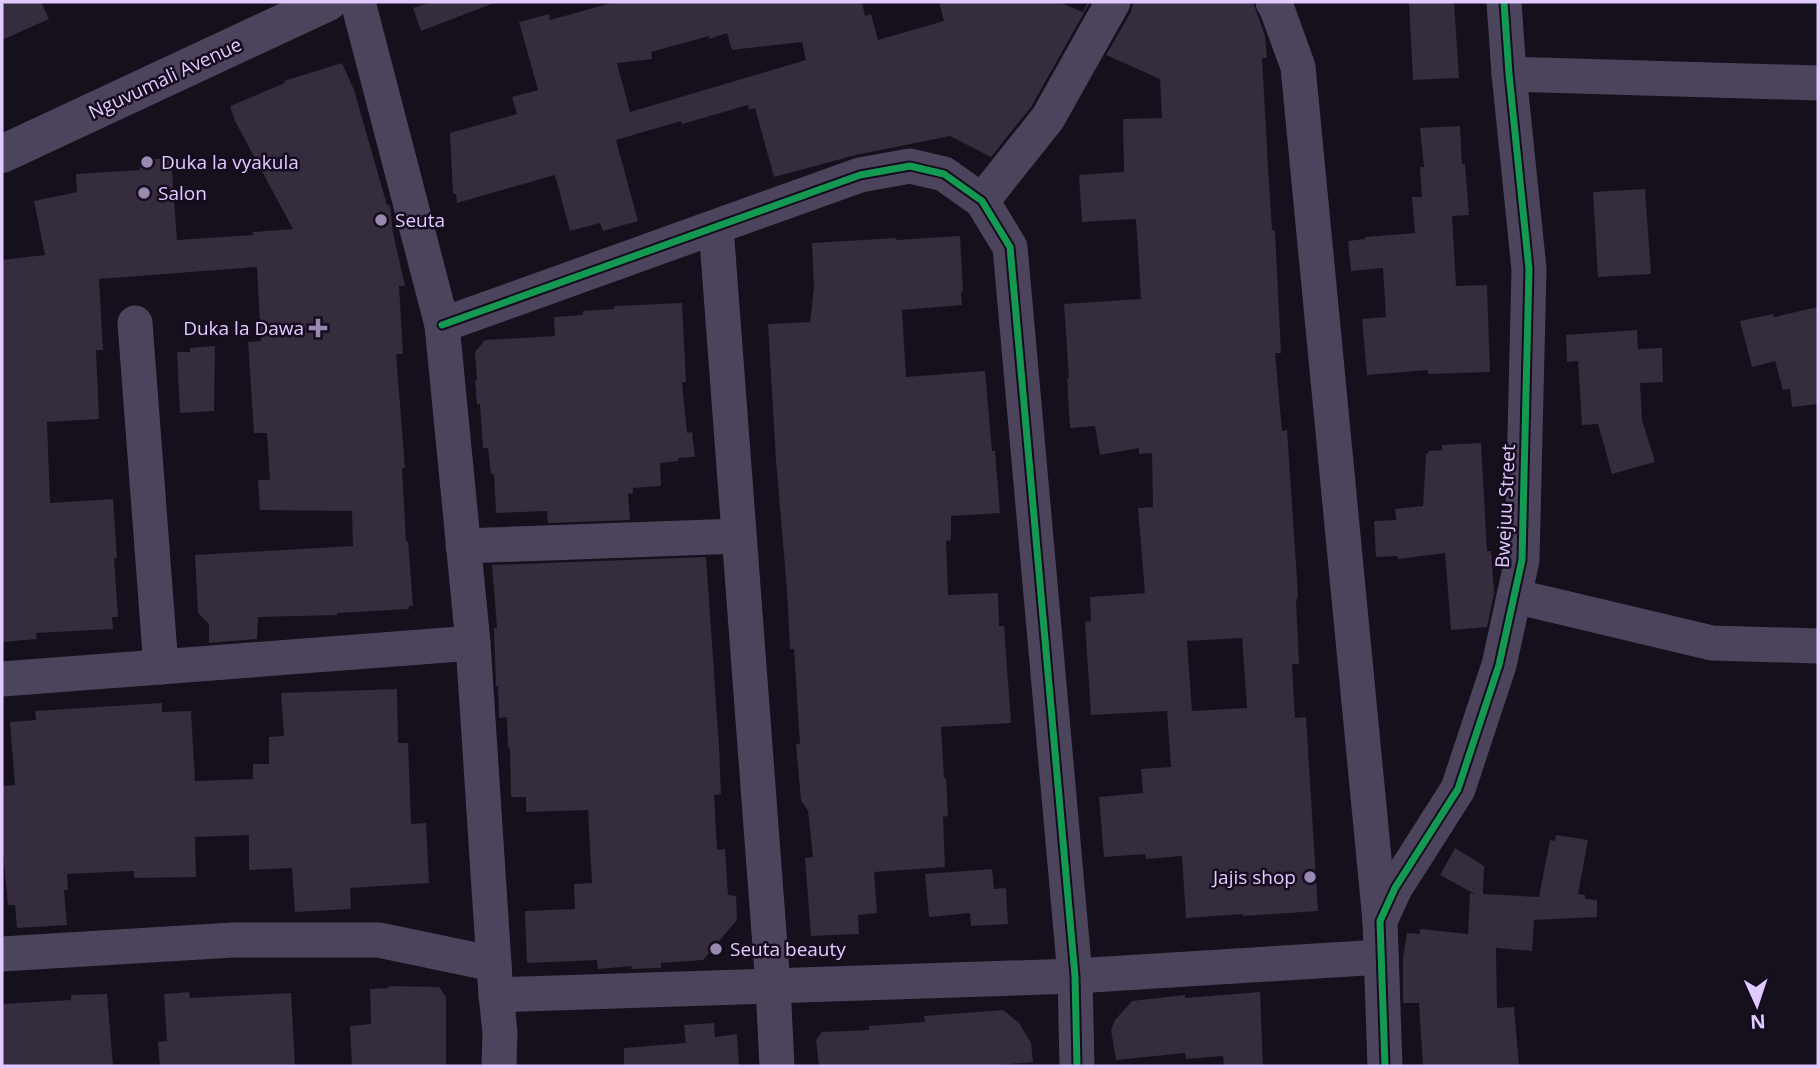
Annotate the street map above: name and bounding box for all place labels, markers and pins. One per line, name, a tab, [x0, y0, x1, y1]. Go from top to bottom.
place label: Duka la vyakula	[161, 149, 299, 175]
marker: Duka la vyakula	[139, 154, 155, 170]
place label: Salon	[158, 180, 207, 206]
marker: Salon	[136, 185, 152, 201]
place label: Seuta	[395, 207, 445, 233]
marker: Seuta	[373, 212, 389, 228]
place label: Duka la Dawa	[183, 315, 304, 341]
marker: Duka la Dawa	[310, 320, 326, 336]
place label: Jajis shop	[1211, 864, 1296, 890]
marker: Jajis shop	[1302, 869, 1318, 885]
place label: Seuta beauty	[730, 936, 846, 962]
marker: Seuta beauty	[708, 941, 724, 957]

